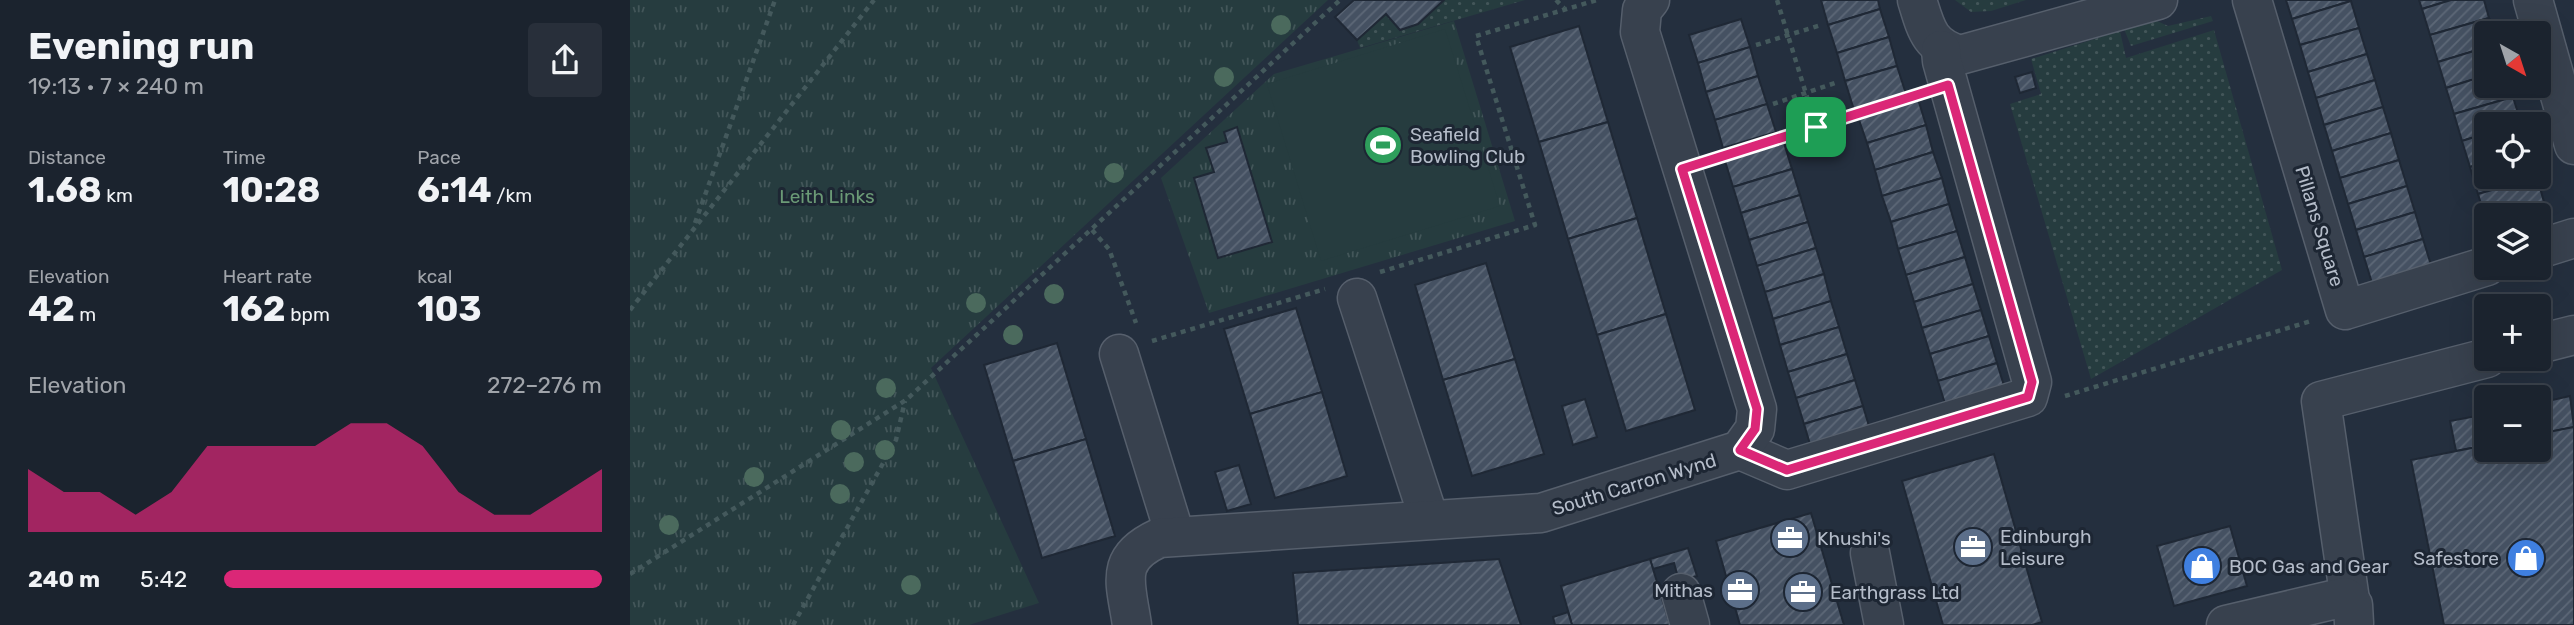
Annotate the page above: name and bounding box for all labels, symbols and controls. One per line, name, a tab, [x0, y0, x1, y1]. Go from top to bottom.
north arrow	[2474, 21, 2552, 98]
map controls	[2474, 21, 2551, 462]
text: Evening run	[28, 23, 254, 69]
button: share	[528, 23, 602, 97]
text: 19:13 · 7 × 240 m	[28, 72, 204, 100]
pin	[1786, 97, 1846, 157]
icon: arrive	[1797, 108, 1835, 146]
button: locate	[2474, 112, 2551, 189]
place label: Seafield Bowling Club	[1410, 123, 1525, 168]
sports icon: Seafield Bowling Club	[1362, 124, 1404, 166]
text: Distance	[28, 146, 106, 169]
text: Time	[223, 146, 266, 169]
text: Pace	[417, 146, 461, 169]
street label: Pillans Square	[2290, 163, 2349, 289]
text: 1.68	[28, 169, 102, 211]
text: 10:28	[223, 169, 321, 211]
text: 6:14	[417, 169, 492, 211]
text: km	[102, 184, 133, 207]
text: /km	[492, 184, 532, 207]
park label: Leith Links	[779, 185, 875, 208]
button: layers	[2474, 203, 2551, 280]
text: Elevation	[28, 265, 109, 288]
text: Heart rate	[223, 265, 312, 288]
text: kcal	[417, 265, 452, 288]
text: 42	[28, 288, 75, 330]
text: 162	[223, 288, 286, 330]
text: 103	[417, 288, 482, 330]
button: +	[2474, 294, 2551, 371]
text: m	[75, 303, 96, 326]
text: bpm	[286, 303, 330, 326]
text: Elevation	[28, 371, 127, 399]
text: 272–276 m	[487, 371, 602, 399]
button: −	[2474, 385, 2551, 462]
street label: South Carron Wynd	[1549, 449, 1719, 520]
office icon: Khushi's	[1769, 517, 1811, 559]
place label: Edinburgh Leisure	[2000, 525, 2092, 570]
office icon: Edinburgh Leisure	[1952, 526, 1994, 568]
place label: Khushi's	[1817, 527, 1891, 550]
shop icon: Safestore	[2505, 537, 2547, 579]
shop icon: BOC Gas and Gear	[2181, 545, 2223, 587]
place label: Safestore	[2413, 547, 2499, 570]
place label: BOC Gas and Gear	[2229, 555, 2390, 578]
text: 240 m	[28, 565, 100, 593]
text: 5:42	[140, 565, 187, 593]
office icon: Mithas	[1719, 569, 1761, 611]
office icon: Earthgrass Ltd	[1782, 571, 1824, 613]
place label: Mithas	[1654, 579, 1713, 602]
place label: Earthgrass Ltd	[1830, 581, 1960, 604]

